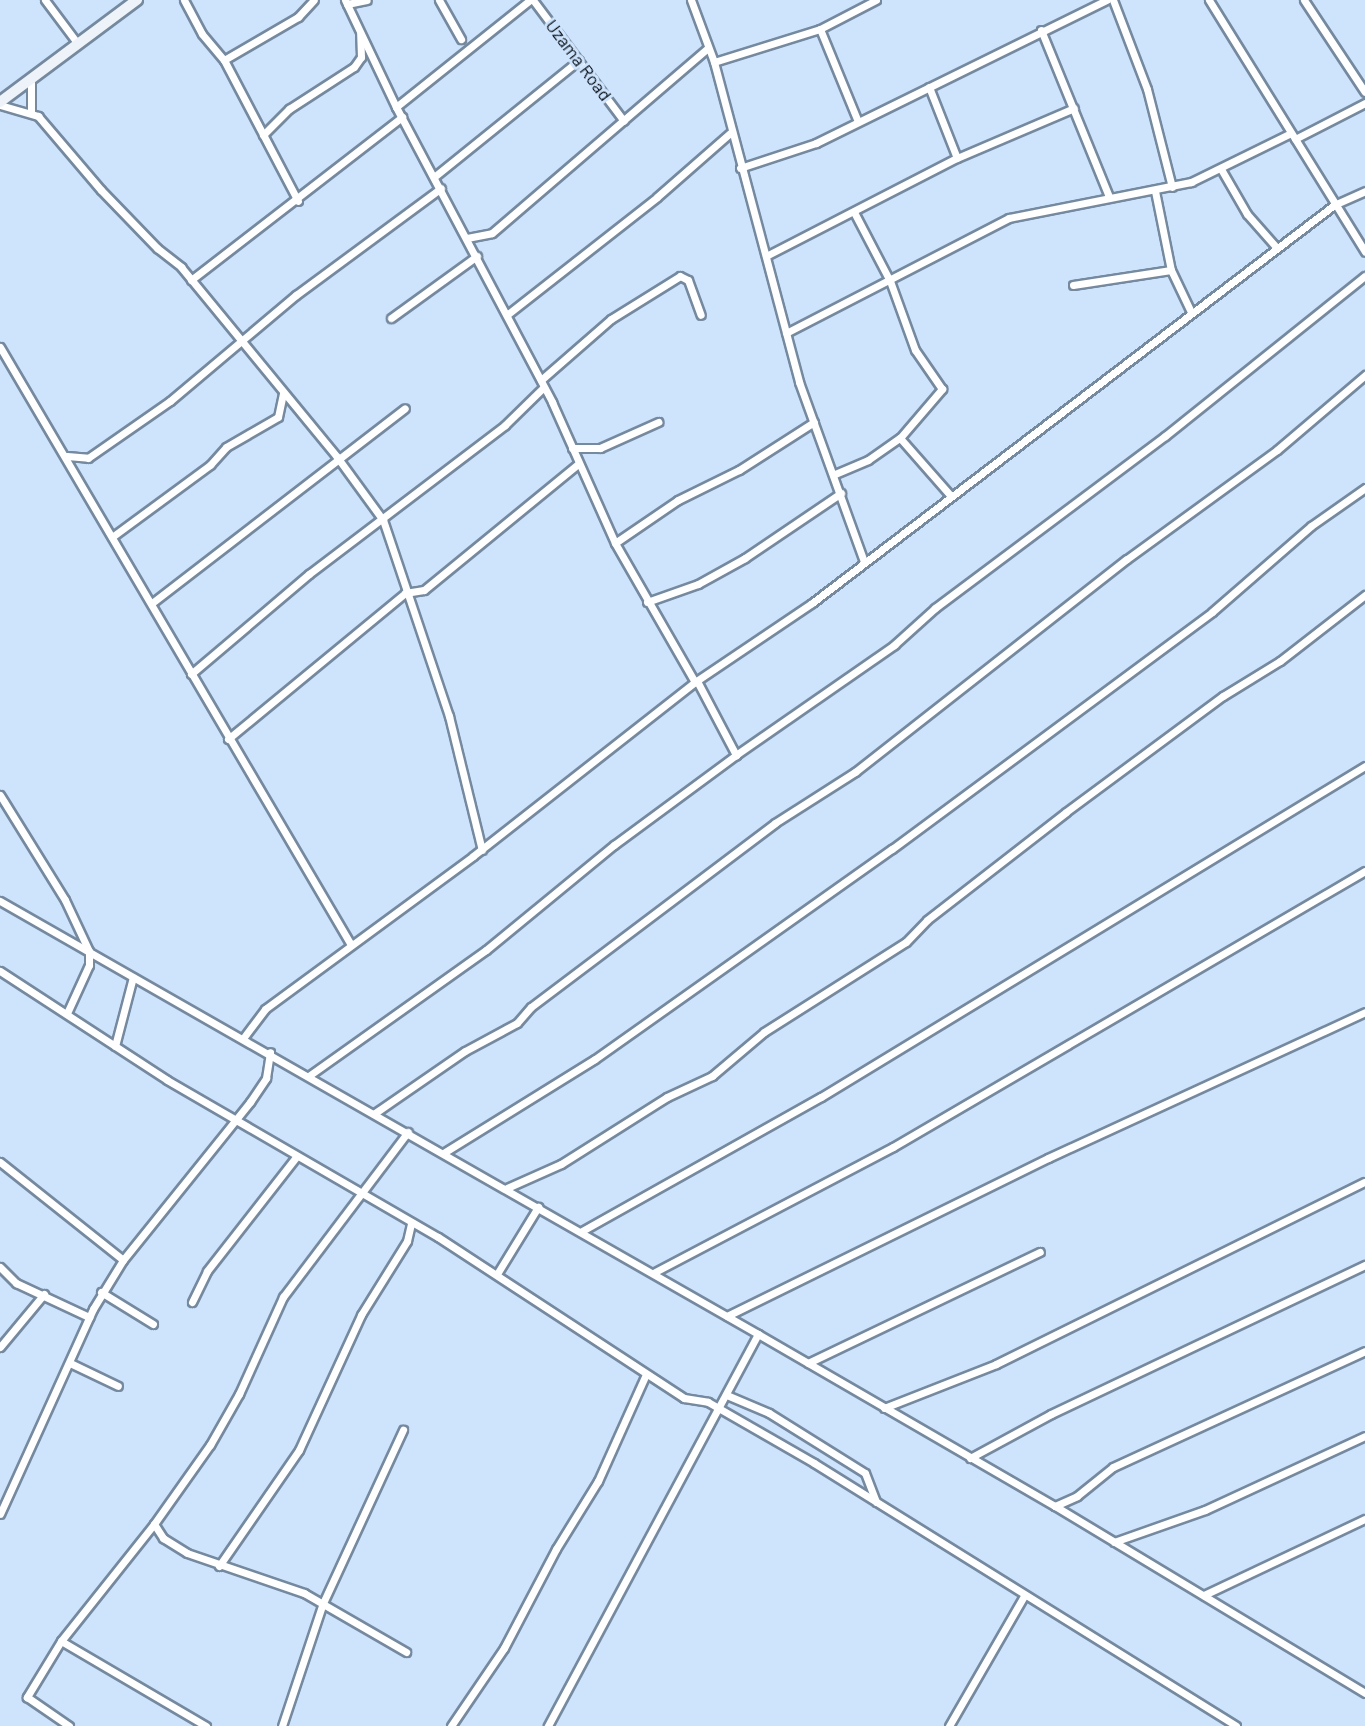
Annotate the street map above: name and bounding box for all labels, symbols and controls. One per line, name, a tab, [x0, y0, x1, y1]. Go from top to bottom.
street label: Uzama Road	[541, 15, 617, 105]

